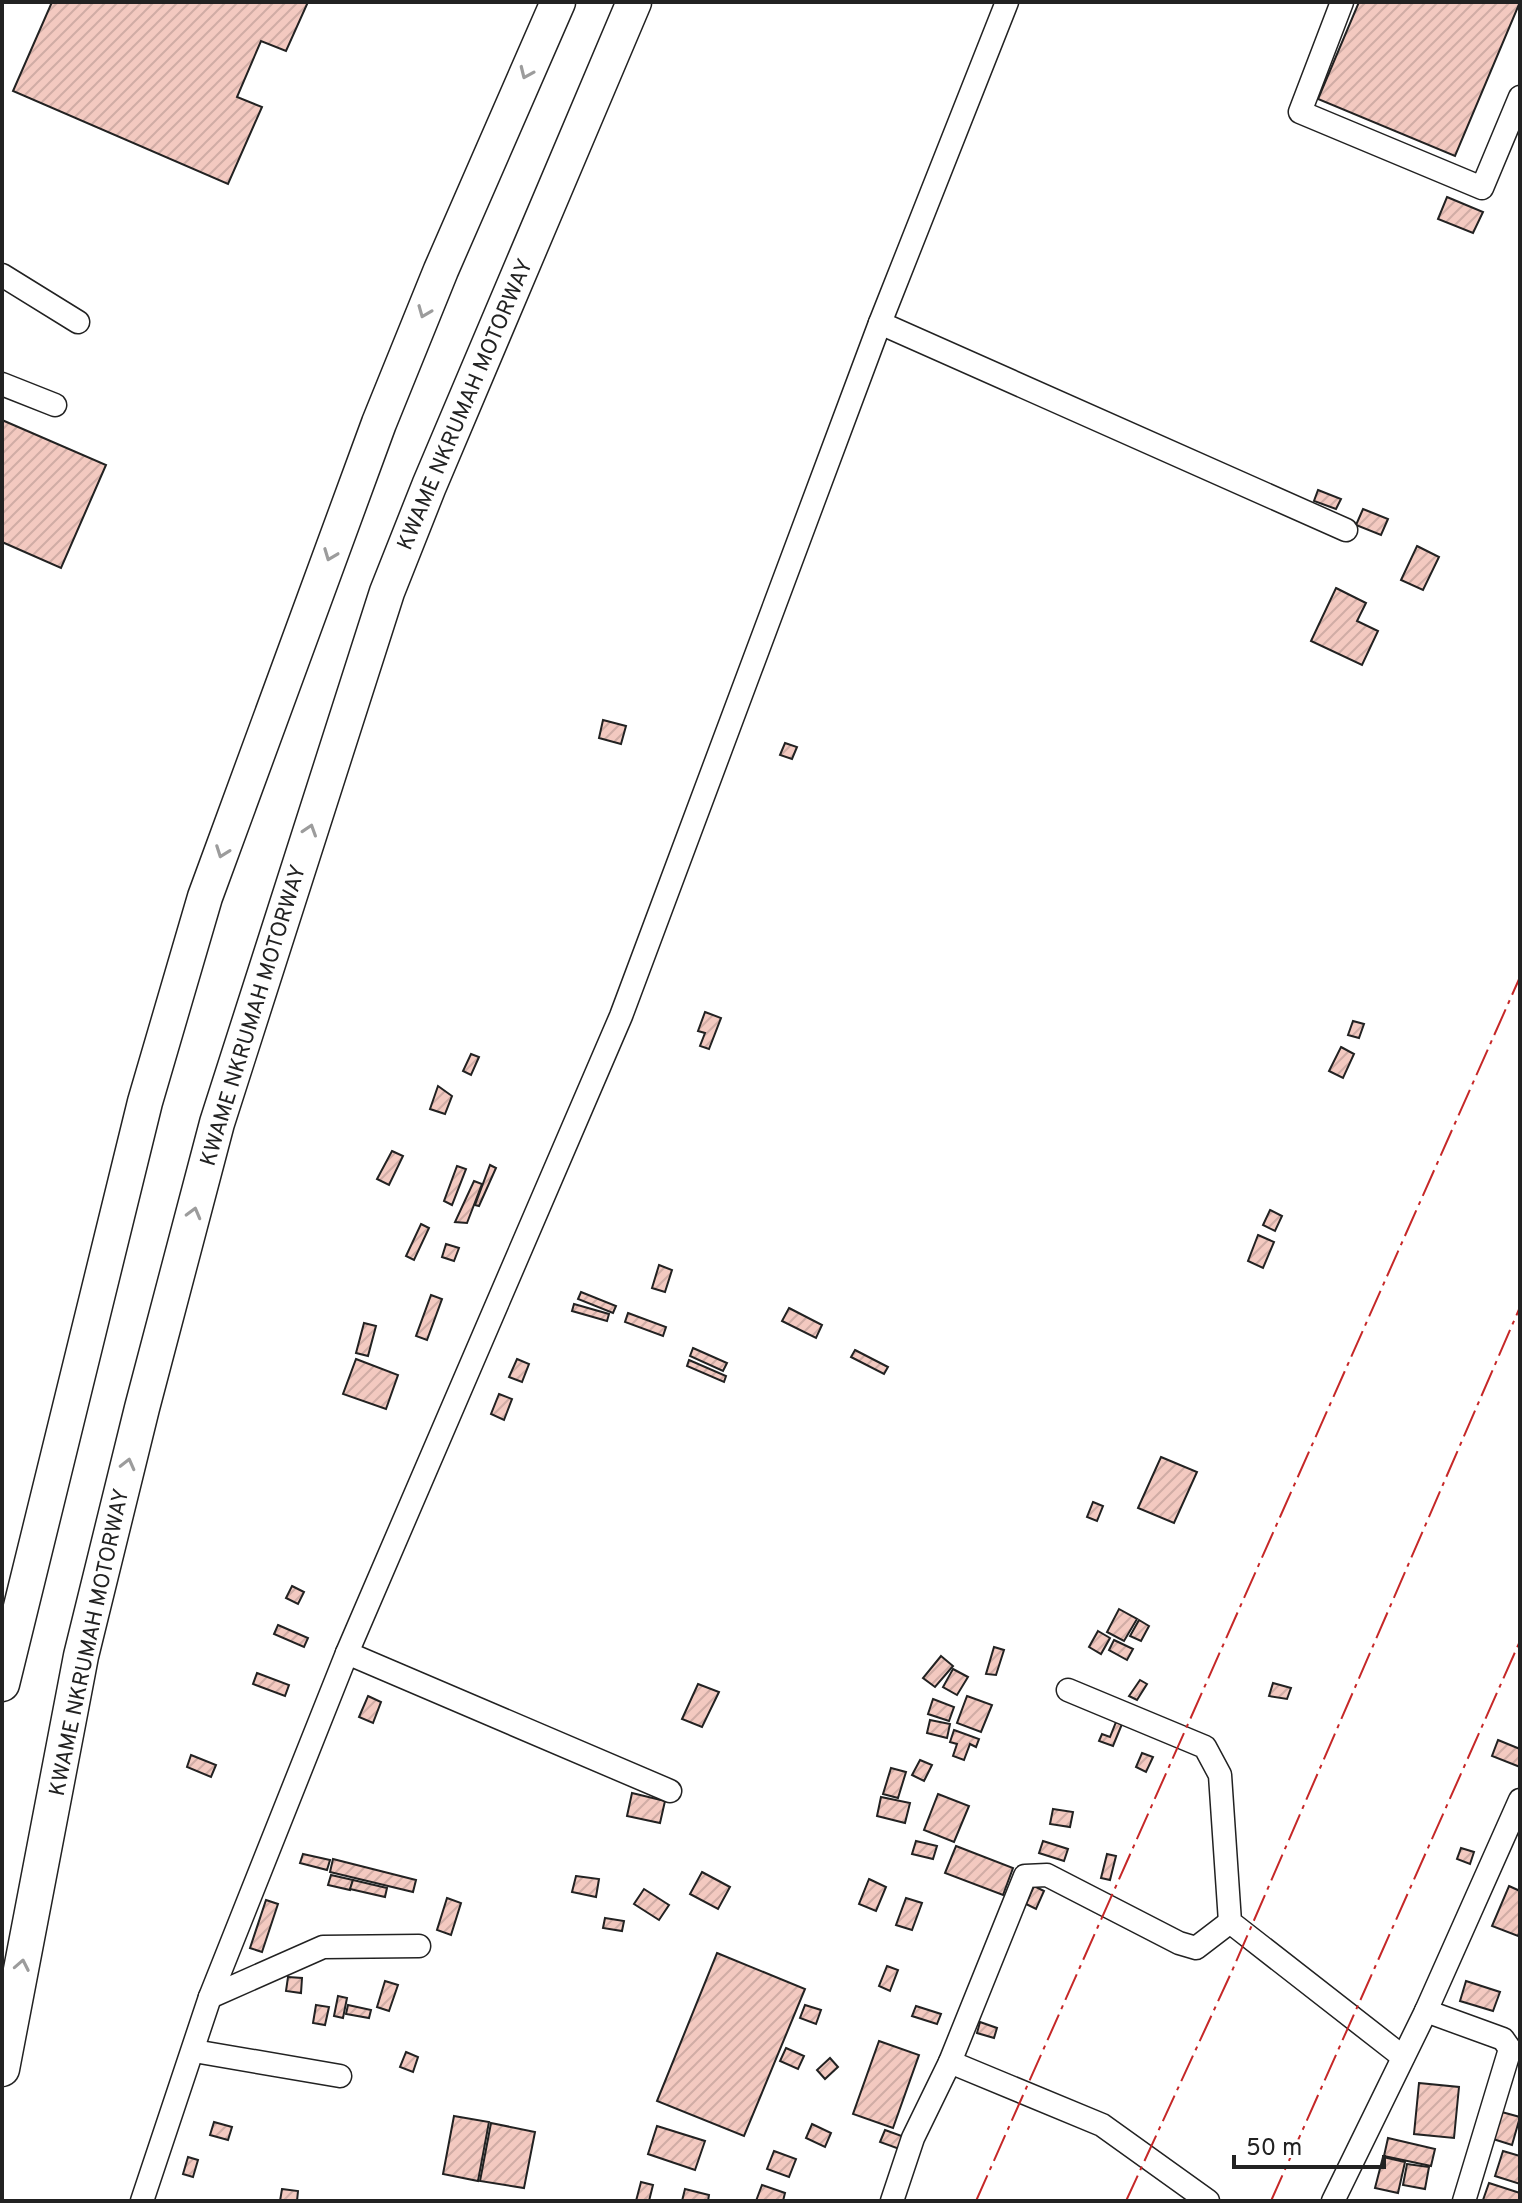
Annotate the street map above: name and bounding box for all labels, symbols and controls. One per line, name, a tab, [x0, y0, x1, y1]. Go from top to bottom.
one-way arrow	[520, 65, 536, 79]
street label: KWAME NKRUMAH MOTORWAY	[393, 255, 540, 555]
one-way arrow	[417, 304, 434, 318]
one-way arrow	[323, 547, 340, 561]
one-way arrow	[300, 824, 316, 838]
one-way arrow	[215, 844, 232, 858]
street label: KWAME NKRUMAH MOTORWAY	[196, 862, 313, 1170]
one-way arrow	[184, 1206, 201, 1220]
one-way arrow	[119, 1458, 136, 1472]
street label: KWAME NKRUMAH MOTORWAY	[45, 1486, 136, 1799]
one-way arrow	[12, 1958, 29, 1972]
scale bar	[1234, 2119, 1384, 2169]
text: 50 m	[1246, 2134, 1302, 2164]

